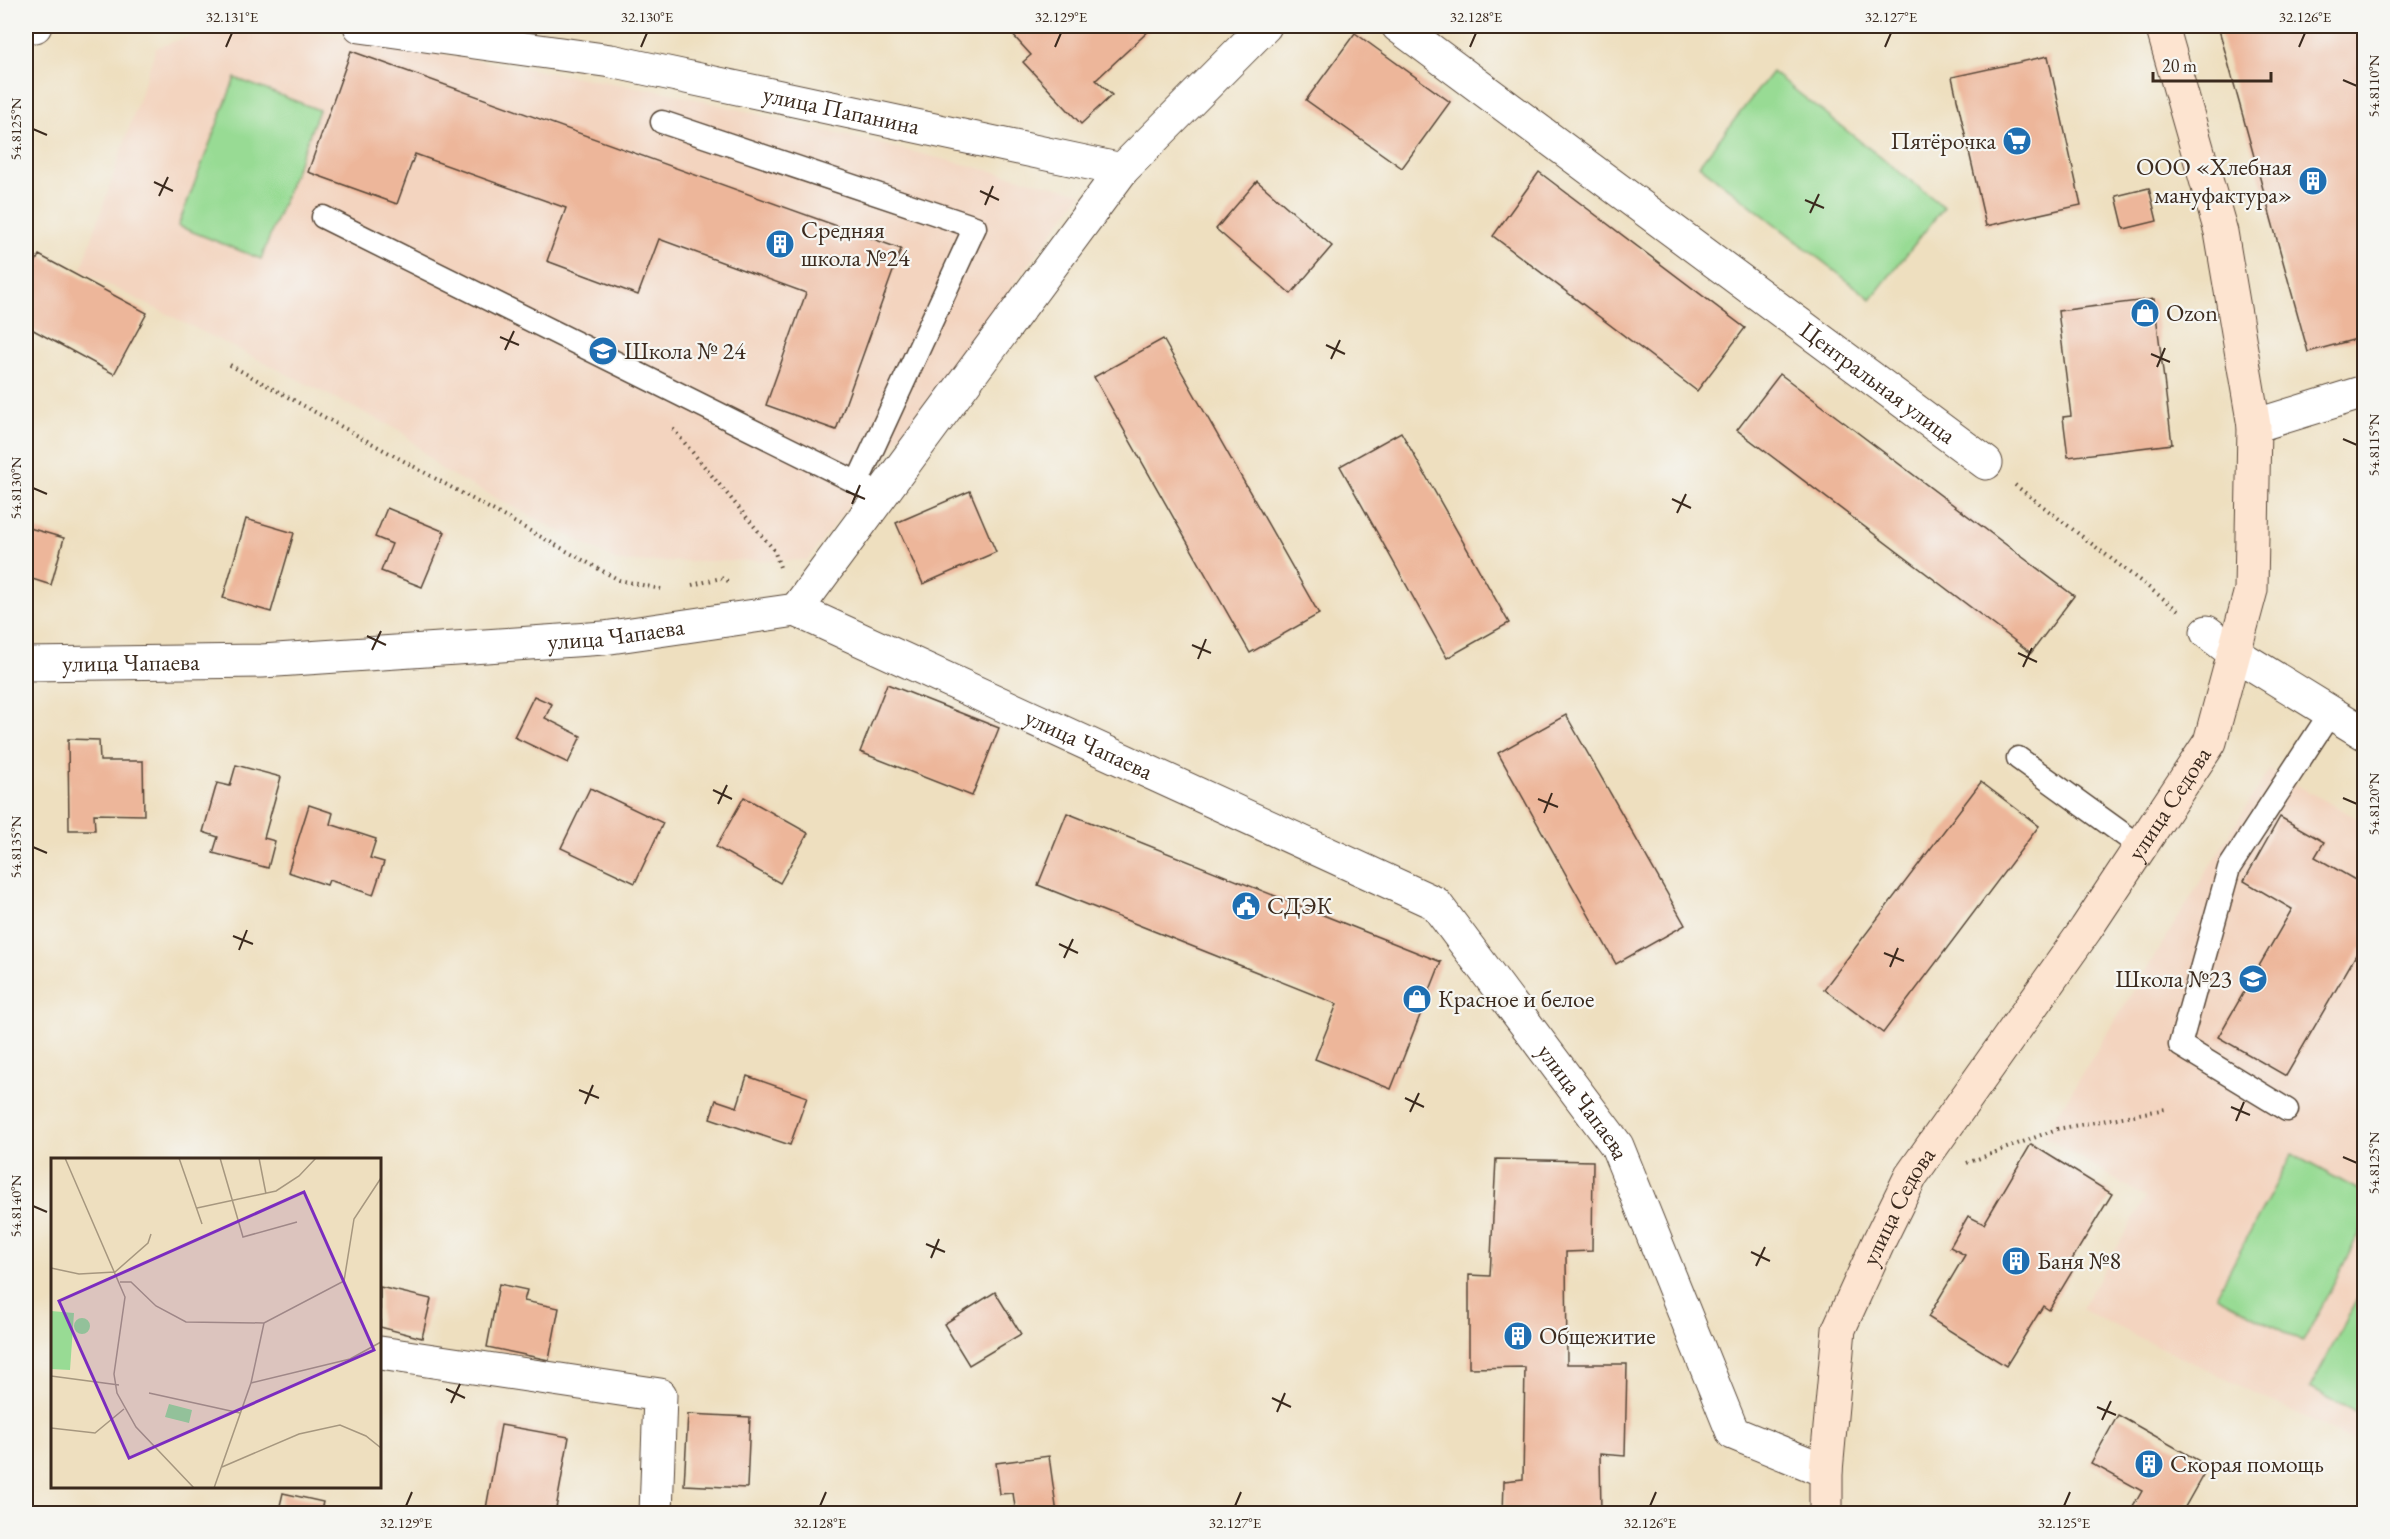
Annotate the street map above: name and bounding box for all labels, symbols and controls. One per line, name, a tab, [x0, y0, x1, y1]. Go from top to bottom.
text: 32.131°E	[206, 7, 259, 26]
text: 32.130°E	[621, 7, 674, 26]
text: 32.129°E	[1035, 7, 1088, 26]
text: 32.128°E	[1450, 7, 1503, 26]
text: 32.127°E	[1865, 7, 1918, 26]
text: 32.126°E	[2279, 7, 2332, 26]
scale bar	[2153, 45, 2272, 83]
text: 20 m	[2162, 54, 2197, 77]
text: 54.8110°N	[2364, 54, 2383, 117]
street label: улица Папанина	[760, 78, 923, 142]
text: 54.8125°N	[6, 97, 25, 160]
place label: Пятёрочка	[1890, 125, 1996, 156]
supermarket icon: Пятёрочка	[2001, 125, 2033, 157]
place label: ООО «Хлебная мануфактура»	[2136, 151, 2292, 210]
building icon: ООО «Хлебная мануфактура»	[2297, 165, 2329, 197]
place label: Средняя школа №24	[801, 214, 910, 273]
building icon: Средняя школа №24	[764, 228, 796, 260]
shop icon: Ozon	[2129, 297, 2161, 329]
place label: Ozon	[2166, 297, 2218, 328]
street label: Центральная улица	[1794, 314, 1963, 451]
school or university icon: Школа № 24	[587, 335, 619, 367]
place label: Школа № 24	[624, 335, 746, 366]
text: 54.8115°N	[2364, 413, 2383, 476]
text: 54.8130°N	[6, 456, 25, 519]
street label: улица Чапаева	[546, 610, 687, 657]
street label: улица Чапаева	[62, 646, 200, 679]
street label: улица Чапаева	[1020, 701, 1158, 787]
street label: улица Седова	[2120, 740, 2218, 866]
text: 54.8120°N	[2364, 772, 2383, 835]
text: 54.8135°N	[6, 815, 25, 878]
public building icon: СДЭК	[1230, 890, 1262, 922]
place label: СДЭК	[1267, 890, 1333, 921]
place label: Школа №23	[2115, 963, 2232, 994]
school or university icon: Школа №23	[2237, 963, 2269, 995]
shop icon: Красное и белое	[1401, 983, 1433, 1015]
place label: Красное и белое	[1438, 983, 1594, 1014]
street label: улица Чапаева	[1531, 1037, 1637, 1164]
text: 54.8125°N	[2364, 1131, 2383, 1194]
street label: улица Седова	[1854, 1140, 1942, 1270]
inset map	[51, 1158, 381, 1488]
text: 54.8140°N	[6, 1174, 25, 1237]
building icon: Баня №8	[2000, 1245, 2032, 1277]
place label: Баня №8	[2037, 1245, 2121, 1276]
building icon: Общежитие	[1502, 1320, 1534, 1352]
place label: Общежитие	[1539, 1320, 1656, 1351]
building icon: Скорая помощь	[2133, 1448, 2165, 1480]
place label: Скорая помощь	[2170, 1448, 2324, 1479]
text: 32.129°E	[380, 1513, 433, 1532]
text: 32.128°E	[794, 1513, 847, 1532]
text: 32.127°E	[1209, 1513, 1262, 1532]
text: 32.126°E	[1624, 1513, 1677, 1532]
text: 32.125°E	[2038, 1513, 2091, 1532]

